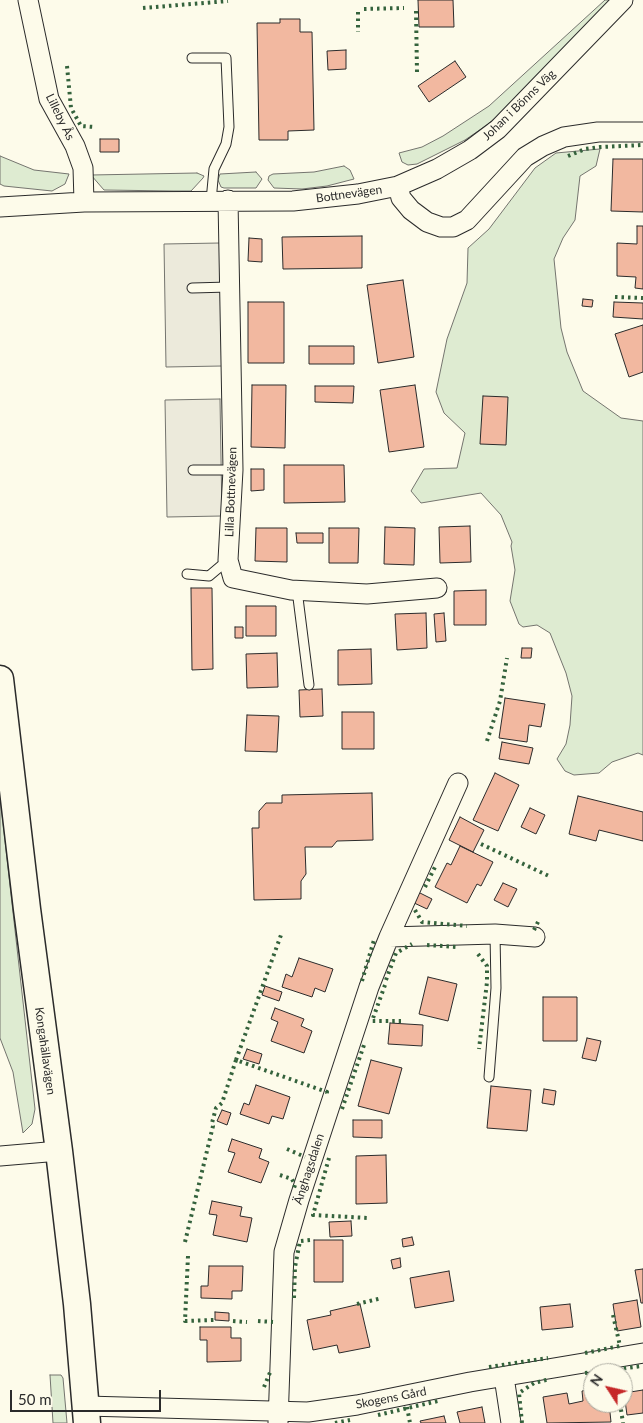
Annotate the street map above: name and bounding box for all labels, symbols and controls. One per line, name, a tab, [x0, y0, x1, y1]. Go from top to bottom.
street label: Johan i Bönns Väg	[480, 67, 558, 143]
street label: Lilleby Ås	[43, 91, 77, 143]
street label: Bottnevägen	[315, 182, 383, 206]
street label: Lilla Bottnevägen	[222, 447, 240, 537]
street label: Kongahällavägen	[32, 1006, 58, 1096]
street label: Änghagsdalen	[291, 1132, 327, 1206]
north arrow	[583, 1363, 633, 1413]
text: N	[586, 1370, 606, 1389]
scale bar	[12, 1380, 164, 1412]
street label: Skogens Gård	[354, 1384, 428, 1412]
text: 50 m	[18, 1390, 52, 1408]

